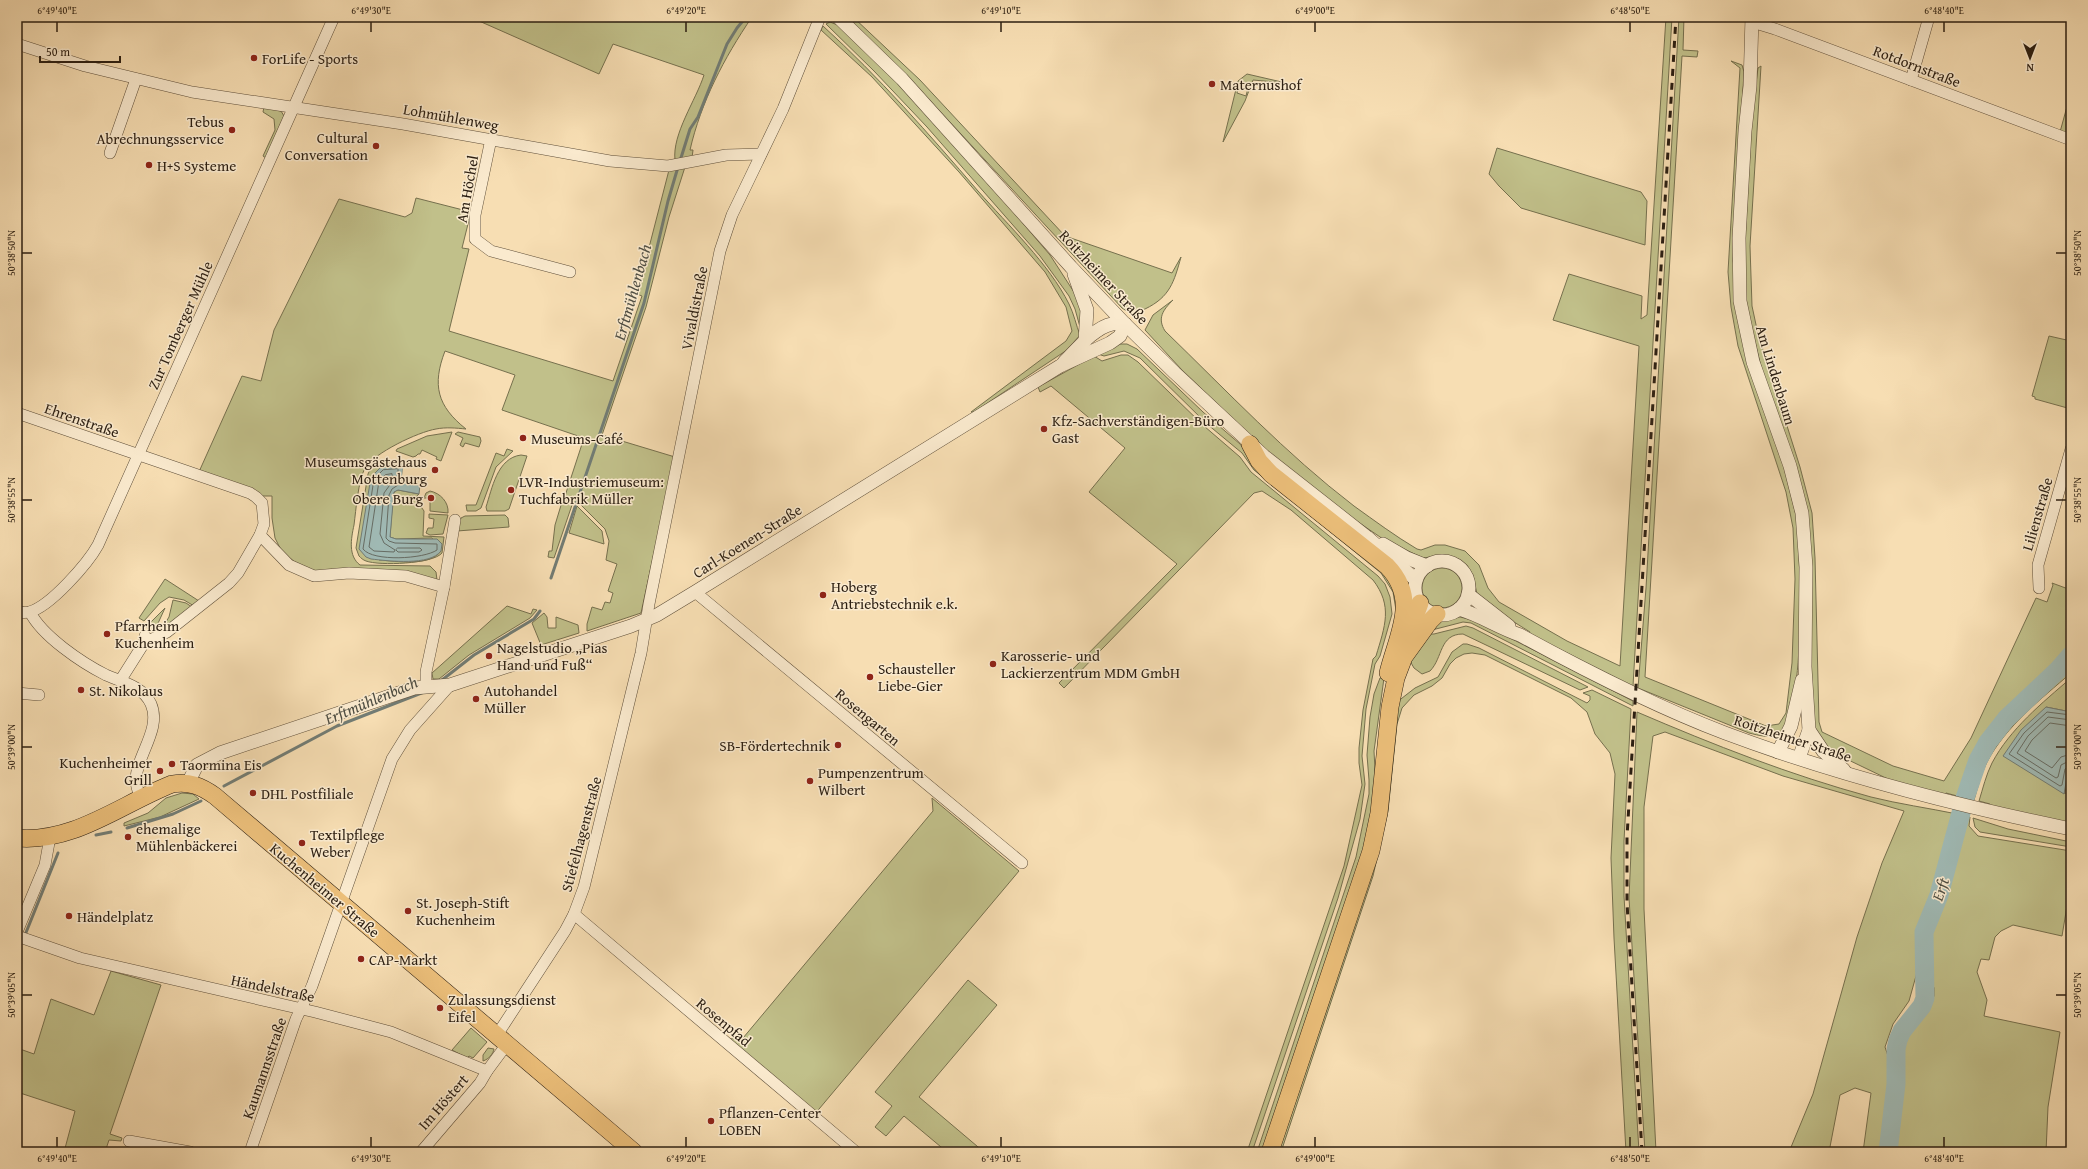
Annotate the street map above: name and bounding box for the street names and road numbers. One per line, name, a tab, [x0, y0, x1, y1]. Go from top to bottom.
street label: Rotdornstraße	[1870, 40, 1964, 92]
street label: Lohmühlenweg	[402, 98, 501, 136]
street label: Am Höchel	[451, 154, 483, 224]
street label: Roitzheimer Straße	[1055, 225, 1153, 329]
street label: Zur Tomberger Mühle	[142, 258, 218, 392]
street label: Vivaldistraße	[676, 264, 712, 352]
street label: Am Lindenbaum	[1751, 323, 1801, 428]
street label: Ehrenstraße	[42, 397, 122, 443]
street label: Lilienstraße	[2016, 475, 2058, 553]
street label: Carl-Koenen-Straße	[688, 499, 806, 583]
street label: Rosengarten	[831, 684, 906, 751]
street label: Roitzheimer Straße	[1732, 709, 1854, 767]
street label: Stiefelhagenstraße	[556, 774, 606, 894]
street label: Kuchenheimer Straße	[266, 838, 384, 942]
street label: Händelstraße	[229, 969, 317, 1007]
street label: Rosenpfad	[692, 993, 756, 1051]
street label: Kaumannsstraße	[237, 1014, 291, 1122]
street label: Im Höstert	[413, 1069, 474, 1134]

